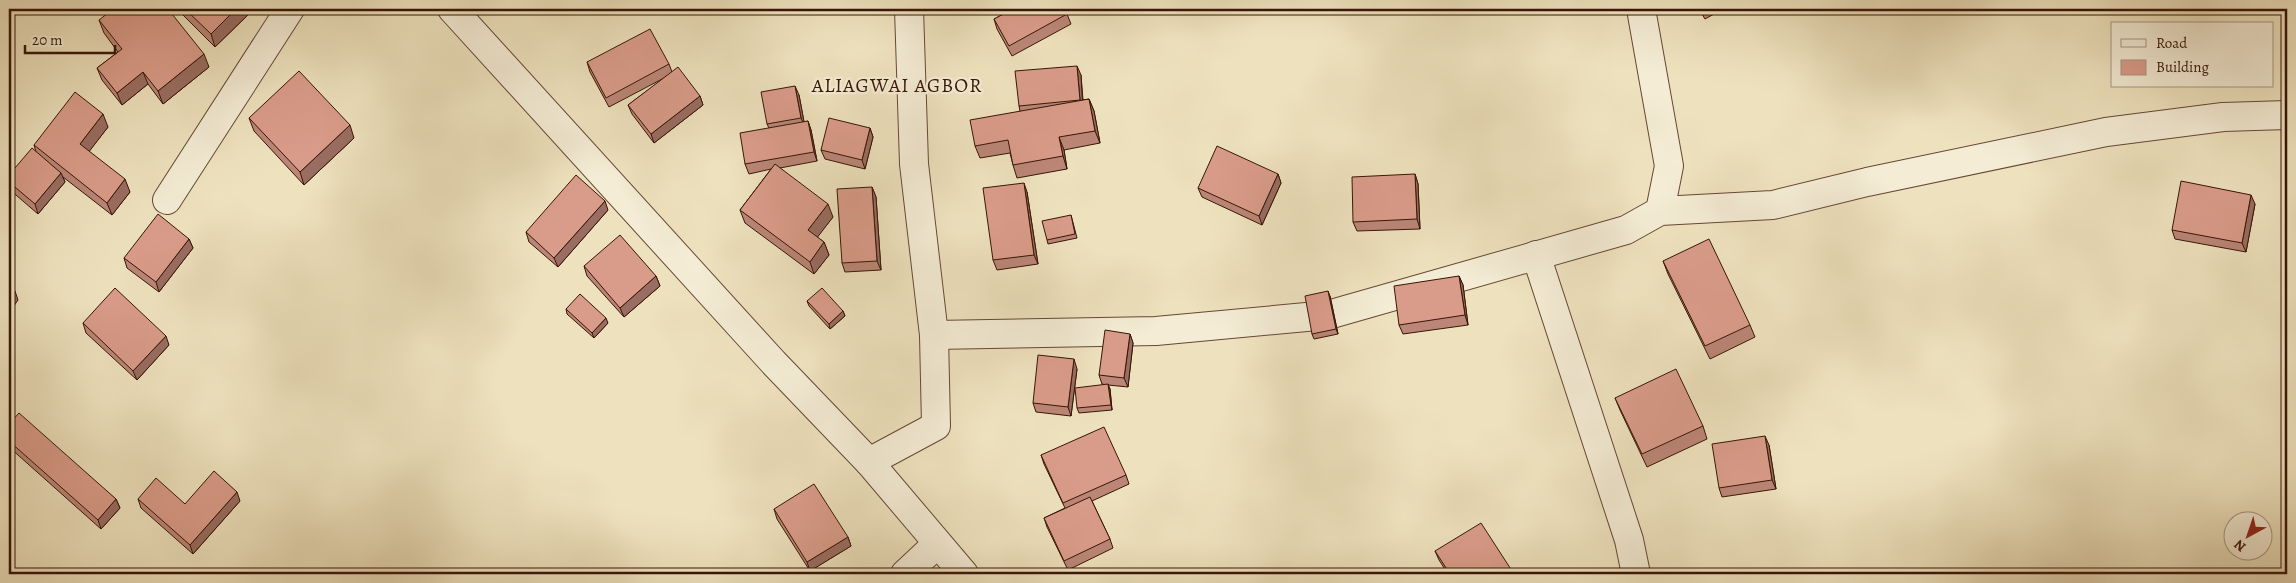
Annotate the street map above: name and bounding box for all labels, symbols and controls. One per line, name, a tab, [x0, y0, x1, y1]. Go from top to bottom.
scale bar	[25, 22, 115, 54]
legend	[2111, 22, 2274, 88]
text: 20 m	[32, 30, 63, 50]
text: Road	[2156, 33, 2188, 53]
text: Building	[2156, 57, 2209, 77]
district label: ALIAGWAI AGBOR	[811, 72, 982, 99]
north arrow	[2224, 510, 2274, 560]
text: N	[2230, 535, 2250, 556]

